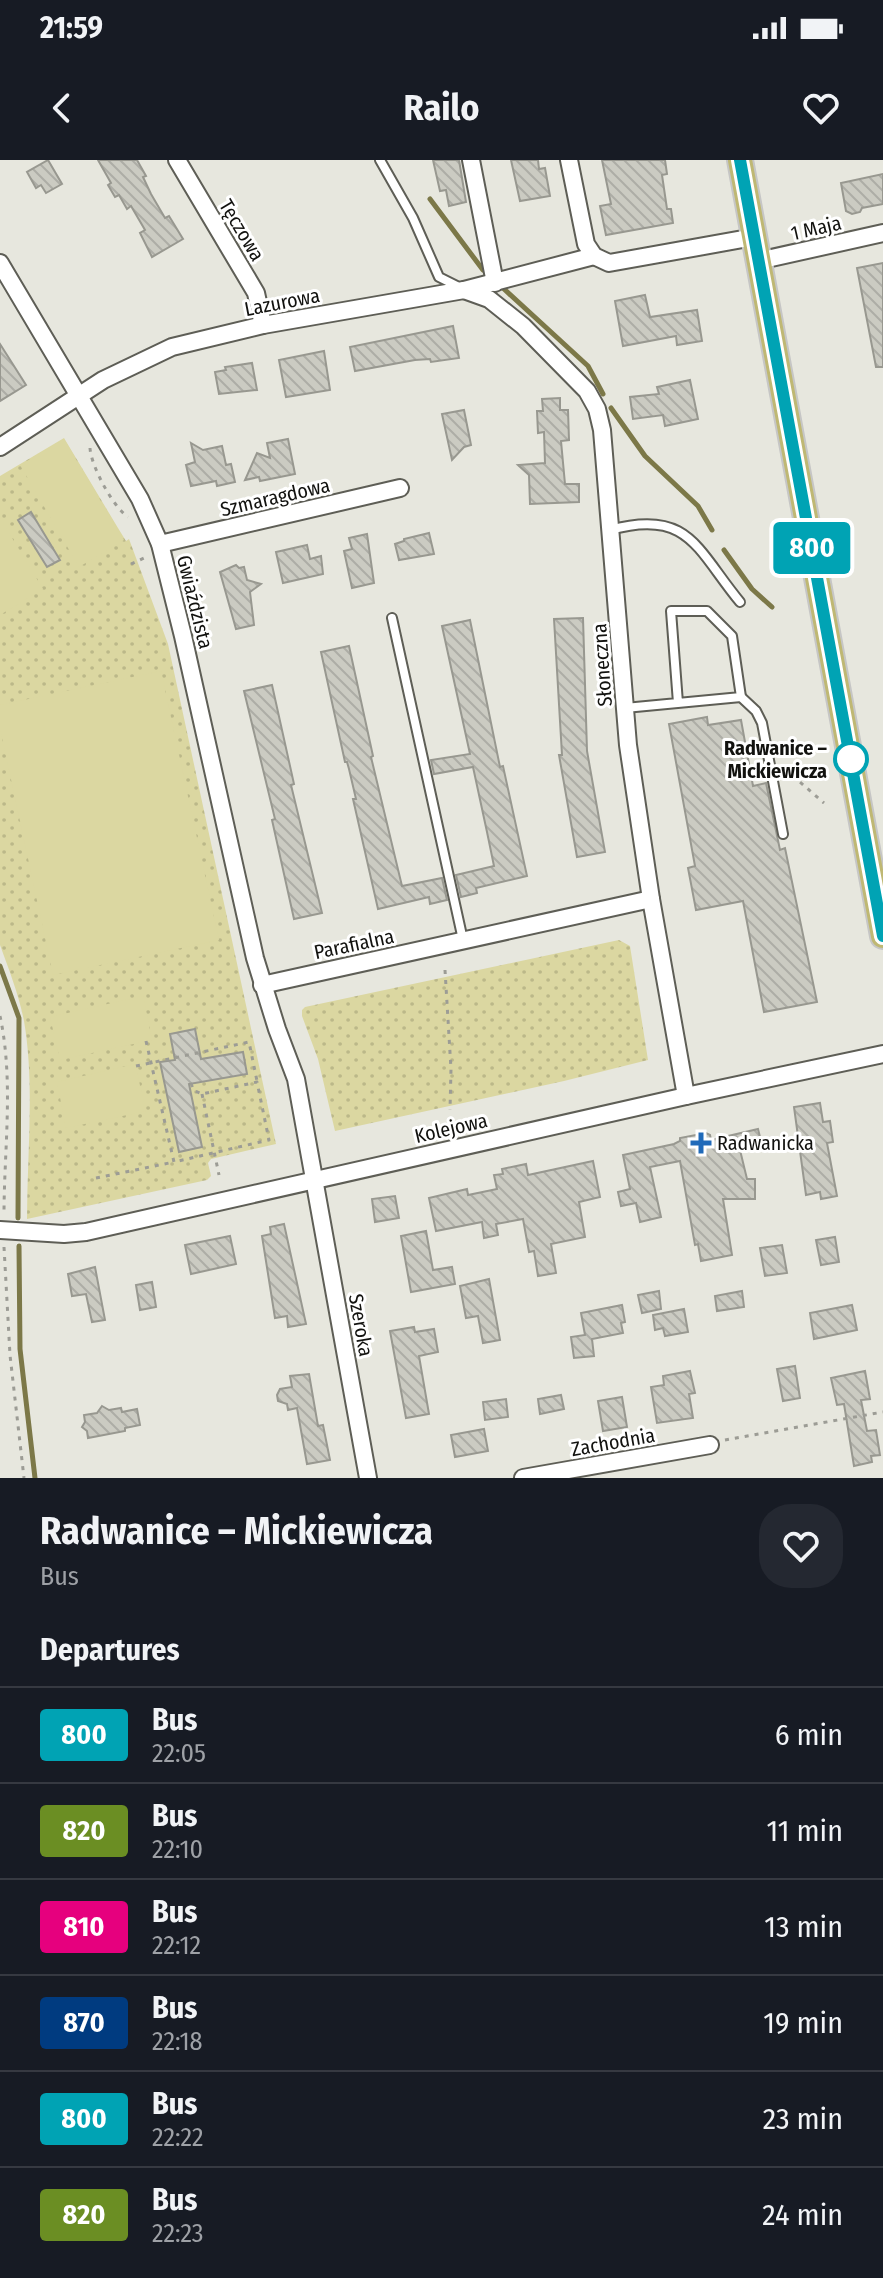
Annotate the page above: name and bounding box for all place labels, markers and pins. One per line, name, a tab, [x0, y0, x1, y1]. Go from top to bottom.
place label: Radwanice – Mickiewicza	[724, 736, 827, 783]
marker: Radwanice – Mickiewicza	[834, 742, 868, 776]
place label: Radwanicka	[717, 1131, 814, 1155]
marker: Radwanicka	[692, 1134, 710, 1152]

